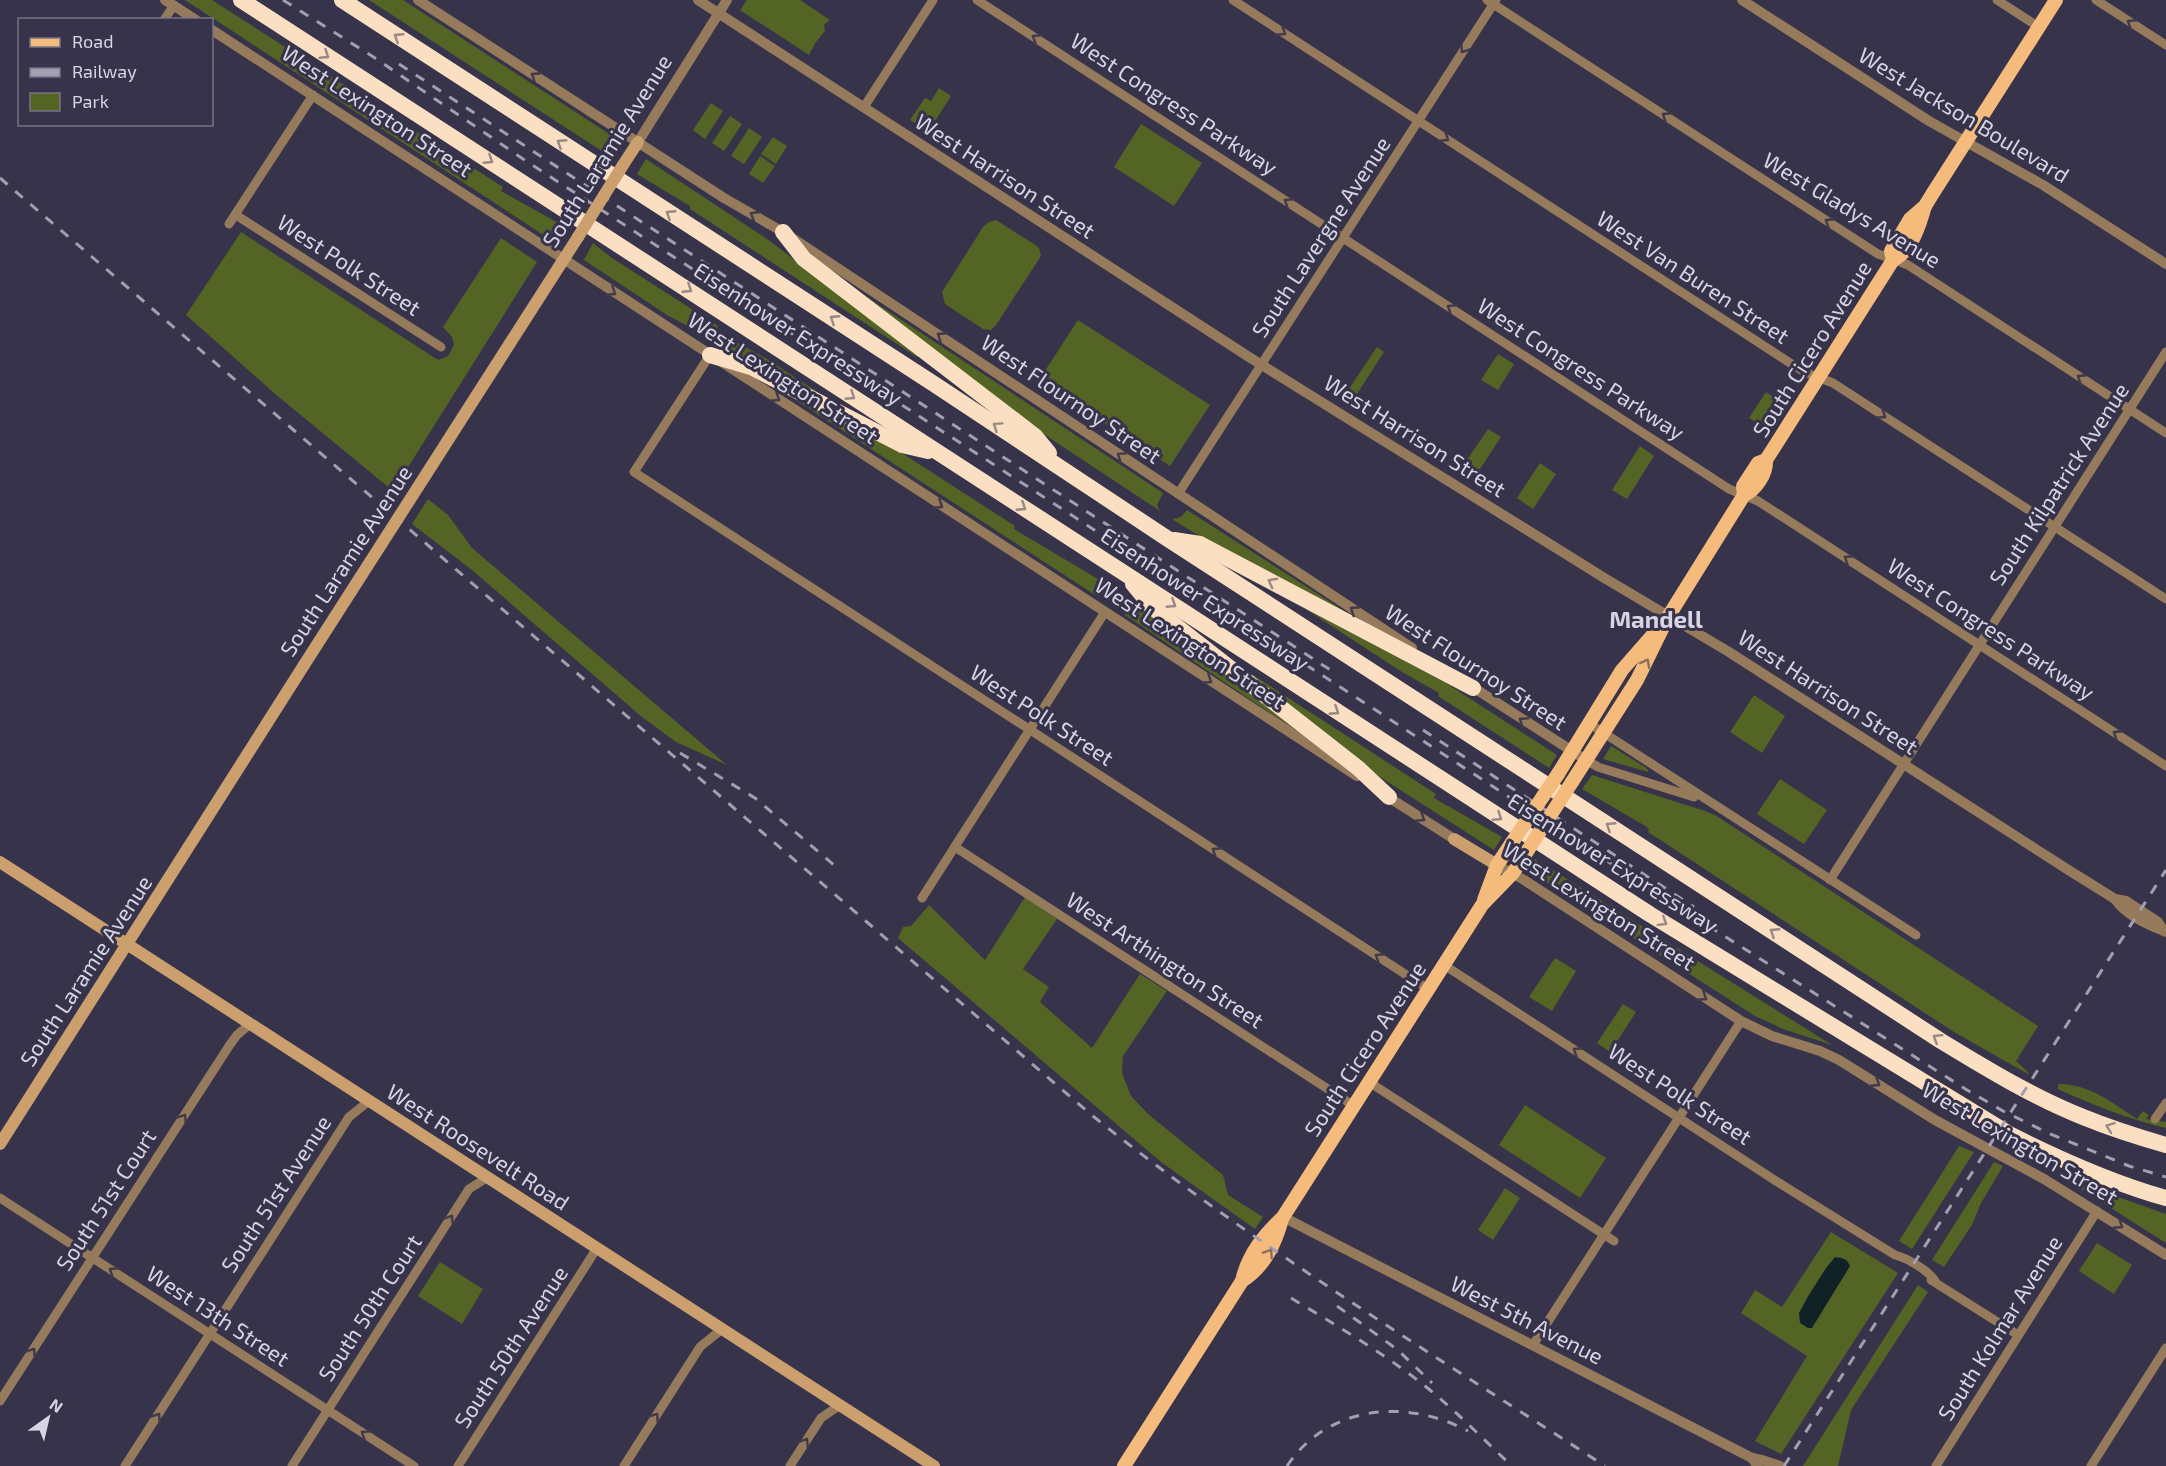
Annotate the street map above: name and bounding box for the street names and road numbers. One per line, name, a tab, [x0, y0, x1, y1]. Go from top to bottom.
street label: West Congress Parkway	[1066, 27, 1283, 180]
street label: West Lexington Street	[278, 39, 478, 181]
street label: West Jackson Boulevard	[1855, 41, 2074, 187]
street label: South Laramie Avenue	[536, 49, 676, 252]
street label: West Harrison Street	[911, 107, 1100, 243]
street label: South Lavergne Avenue	[1246, 131, 1395, 342]
street label: West Gladys Avenue	[1759, 146, 1946, 272]
street label: West Van Buren Street	[1592, 204, 1795, 348]
street label: West Polk Street	[273, 208, 426, 320]
street label: Eisenhower Expressway	[690, 256, 908, 410]
street label: South Cicero Avenue	[1746, 256, 1876, 441]
street label: West Congress Parkway	[1473, 292, 1690, 445]
street label: West Lexington Street	[684, 306, 884, 448]
street label: West Flournoy Street	[977, 328, 1166, 468]
street label: West Harrison Street	[1320, 369, 1511, 502]
street label: South Kilpatrick Avenue	[1983, 378, 2133, 589]
street label: South Laramie Avenue	[274, 460, 417, 661]
street label: Eisenhower Expressway	[1097, 521, 1315, 675]
street label: West Congress Parkway	[1883, 552, 2100, 705]
street label: West Lexington Street	[1091, 571, 1291, 713]
street label: West Flournoy Street	[1381, 598, 1572, 735]
street label: West Harrison Street	[1734, 623, 1923, 759]
street label: West Polk Street	[966, 658, 1119, 770]
street label: Eisenhower Expressway	[1504, 787, 1724, 938]
street label: West Lexington Street	[1499, 835, 1700, 975]
street label: South Laramie Avenue	[14, 870, 157, 1071]
street label: West Arthington Street	[1062, 886, 1269, 1033]
street label: South Cicero Avenue	[1298, 956, 1430, 1141]
street label: West Polk Street	[1604, 1037, 1757, 1149]
street label: West Lexington Street	[1918, 1075, 2123, 1209]
street label: West Roosevelt Road	[383, 1078, 574, 1215]
street label: South 51st Avenue	[215, 1110, 336, 1277]
street label: South 51st Court	[50, 1124, 161, 1275]
street label: South 50th Court	[312, 1229, 426, 1386]
street label: South Kolmar Avenue	[1932, 1230, 2067, 1425]
street label: West 13th Street	[142, 1259, 295, 1371]
street label: South 50th Avenue	[448, 1261, 572, 1432]
street label: West 5th Avenue	[1447, 1269, 1608, 1369]

